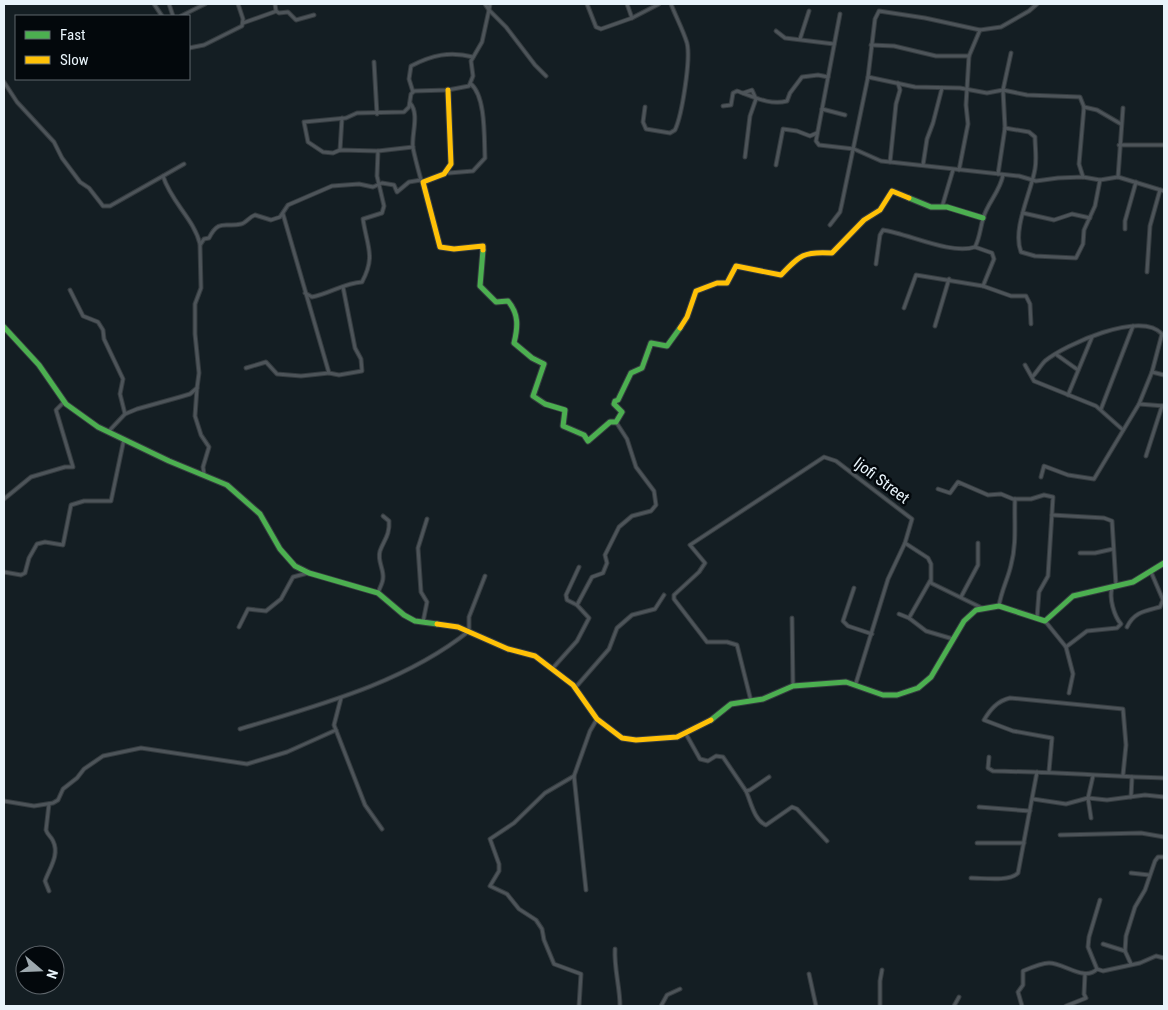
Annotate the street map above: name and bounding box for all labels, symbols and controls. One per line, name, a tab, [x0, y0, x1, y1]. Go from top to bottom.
legend	[15, 15, 190, 80]
text: Fast	[60, 26, 85, 44]
text: Slow	[60, 51, 89, 69]
street label: Ijofi Street	[850, 453, 913, 508]
north arrow	[15, 945, 65, 995]
text: N	[43, 968, 61, 981]

